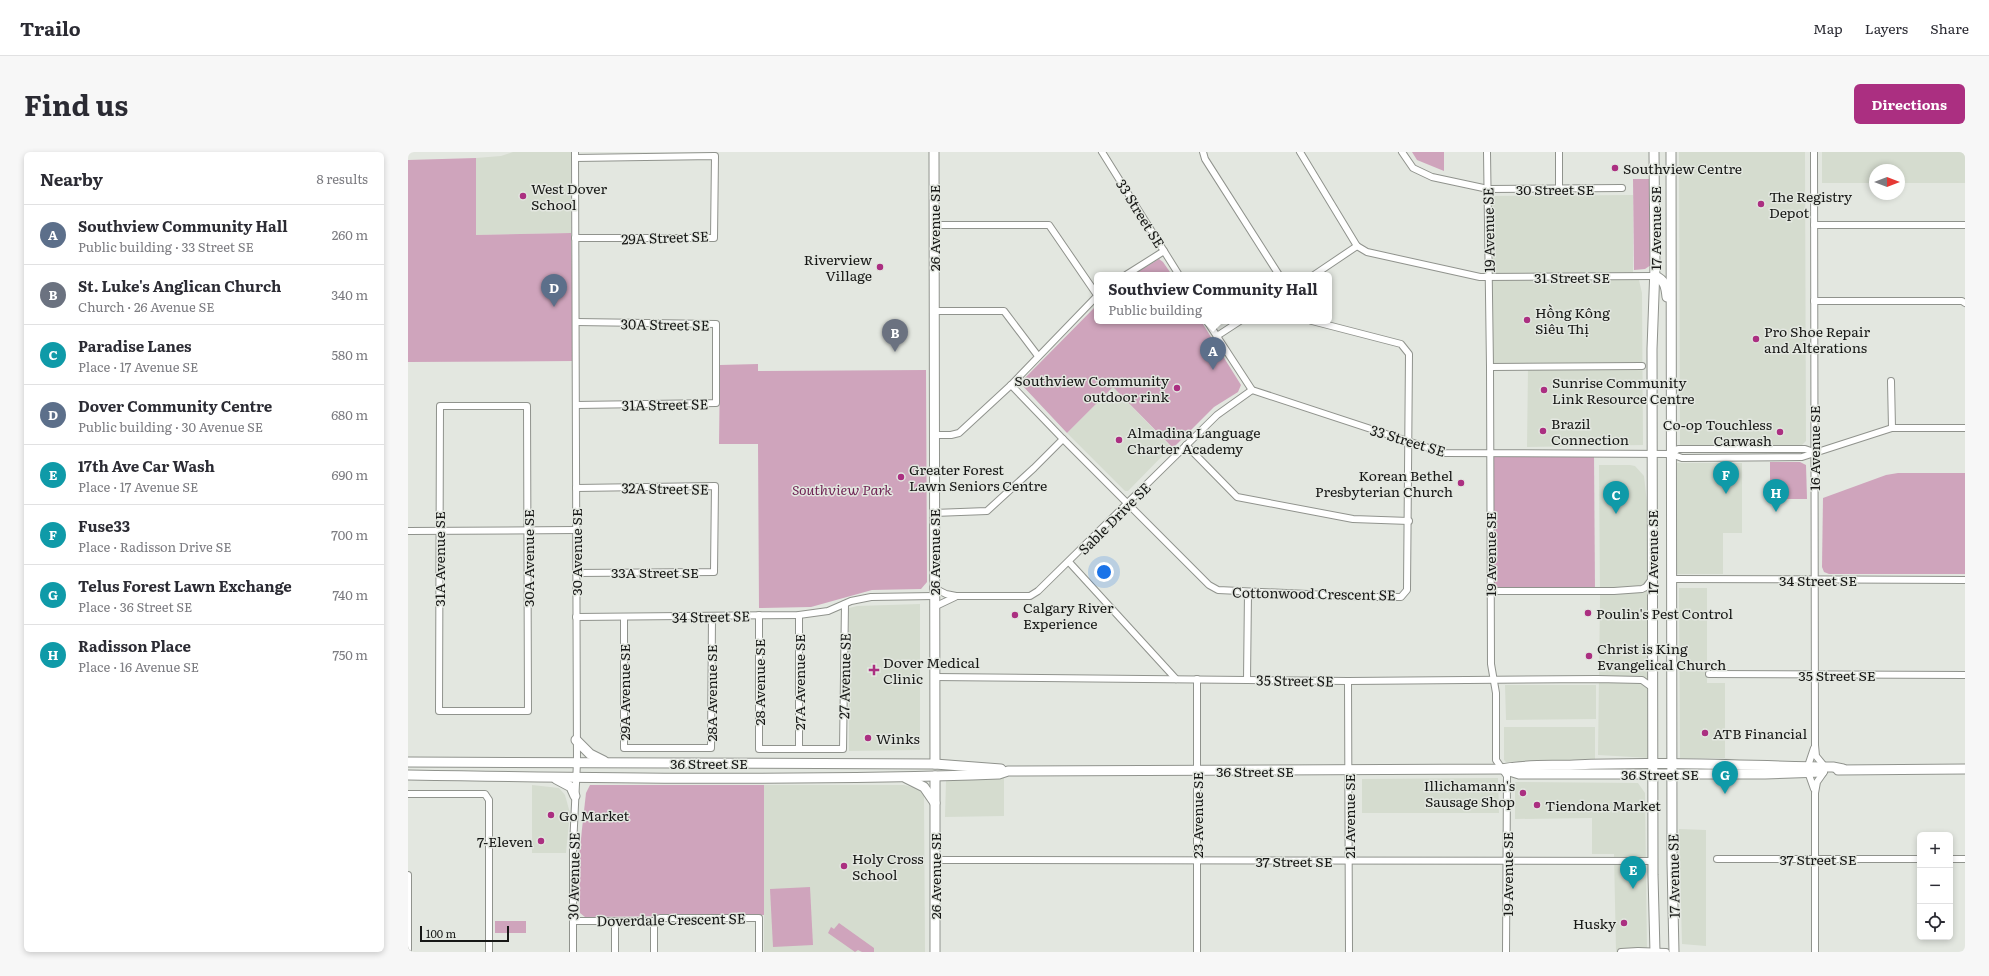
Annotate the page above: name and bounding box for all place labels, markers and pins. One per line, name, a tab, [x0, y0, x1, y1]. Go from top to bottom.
place label: Southview Centre	[1623, 158, 1742, 178]
marker: Southview Centre	[1610, 163, 1620, 173]
place label: West Dover School	[531, 178, 607, 214]
place label: The Registry Depot	[1769, 186, 1853, 222]
marker: West Dover School	[518, 191, 528, 201]
marker: The Registry Depot	[1756, 199, 1766, 209]
place label: Riverview Village	[804, 249, 872, 285]
marker: Riverview Village	[875, 262, 885, 272]
pin: D	[541, 274, 567, 307]
place label: Hồng Kông Siêu Thị	[1535, 302, 1610, 338]
marker: Hồng Kông Siêu Thị	[1522, 315, 1532, 325]
pin: B	[882, 319, 908, 352]
place label: Pro Shoe Repair and Alterations	[1764, 321, 1870, 357]
marker: Pro Shoe Repair and Alterations	[1751, 334, 1761, 344]
pin: A	[1200, 337, 1226, 370]
place label: Southview Community outdoor rink	[1014, 370, 1170, 406]
place label: Sunrise Community Link Resource Centre	[1552, 372, 1695, 408]
marker: Southview Community outdoor rink	[1172, 383, 1182, 393]
marker: Sunrise Community Link Resource Centre	[1539, 385, 1549, 395]
place label: Brazil Connection	[1551, 413, 1629, 449]
place label: Co-op Touchless Carwash	[1663, 414, 1772, 450]
place label: Almadina Language Charter Academy	[1127, 422, 1260, 458]
marker: Brazil Connection	[1538, 426, 1548, 436]
marker: Co-op Touchless Carwash	[1775, 427, 1785, 437]
marker: Almadina Language Charter Academy	[1114, 435, 1124, 445]
place label: Greater Forest Lawn Seniors Centre	[909, 459, 1047, 495]
pin: F	[1713, 461, 1739, 494]
place label: Korean Bethel Presbyterian Church	[1315, 465, 1453, 501]
marker: Greater Forest Lawn Seniors Centre	[896, 472, 906, 482]
marker: Korean Bethel Presbyterian Church	[1456, 478, 1466, 488]
pin: H	[1763, 479, 1789, 512]
pin: C	[1603, 481, 1629, 514]
place label: Calgary River Experience	[1023, 597, 1114, 633]
place label: Poulin's Pest Control	[1596, 603, 1733, 623]
marker: Poulin's Pest Control	[1583, 608, 1593, 618]
marker: Calgary River Experience	[1010, 610, 1020, 620]
place label: Christ is King Evangelical Church	[1597, 638, 1726, 674]
marker: Christ is King Evangelical Church	[1584, 651, 1594, 661]
place label: Dover Medical Clinic	[883, 652, 980, 688]
marker: Dover Medical Clinic	[868, 664, 880, 676]
place label: ATB Financial	[1713, 723, 1808, 743]
place label: Winks	[876, 728, 920, 748]
marker: ATB Financial	[1700, 728, 1710, 738]
marker: Winks	[863, 733, 873, 743]
pin: G	[1712, 761, 1738, 794]
place label: Illichamann's Sausage Shop	[1424, 775, 1515, 811]
marker: Illichamann's Sausage Shop	[1518, 788, 1528, 798]
place label: Tiendona Market	[1545, 795, 1661, 815]
marker: Tiendona Market	[1532, 800, 1542, 810]
place label: Go Market	[559, 805, 629, 825]
marker: Go Market	[546, 810, 556, 820]
place label: 7-Eleven	[477, 831, 533, 851]
marker: 7-Eleven	[536, 836, 546, 846]
place label: Holy Cross School	[852, 848, 924, 884]
pin: E	[1620, 856, 1646, 889]
marker: Holy Cross School	[839, 861, 849, 871]
place label: Husky	[1573, 913, 1617, 933]
marker: Husky	[1619, 918, 1629, 928]

